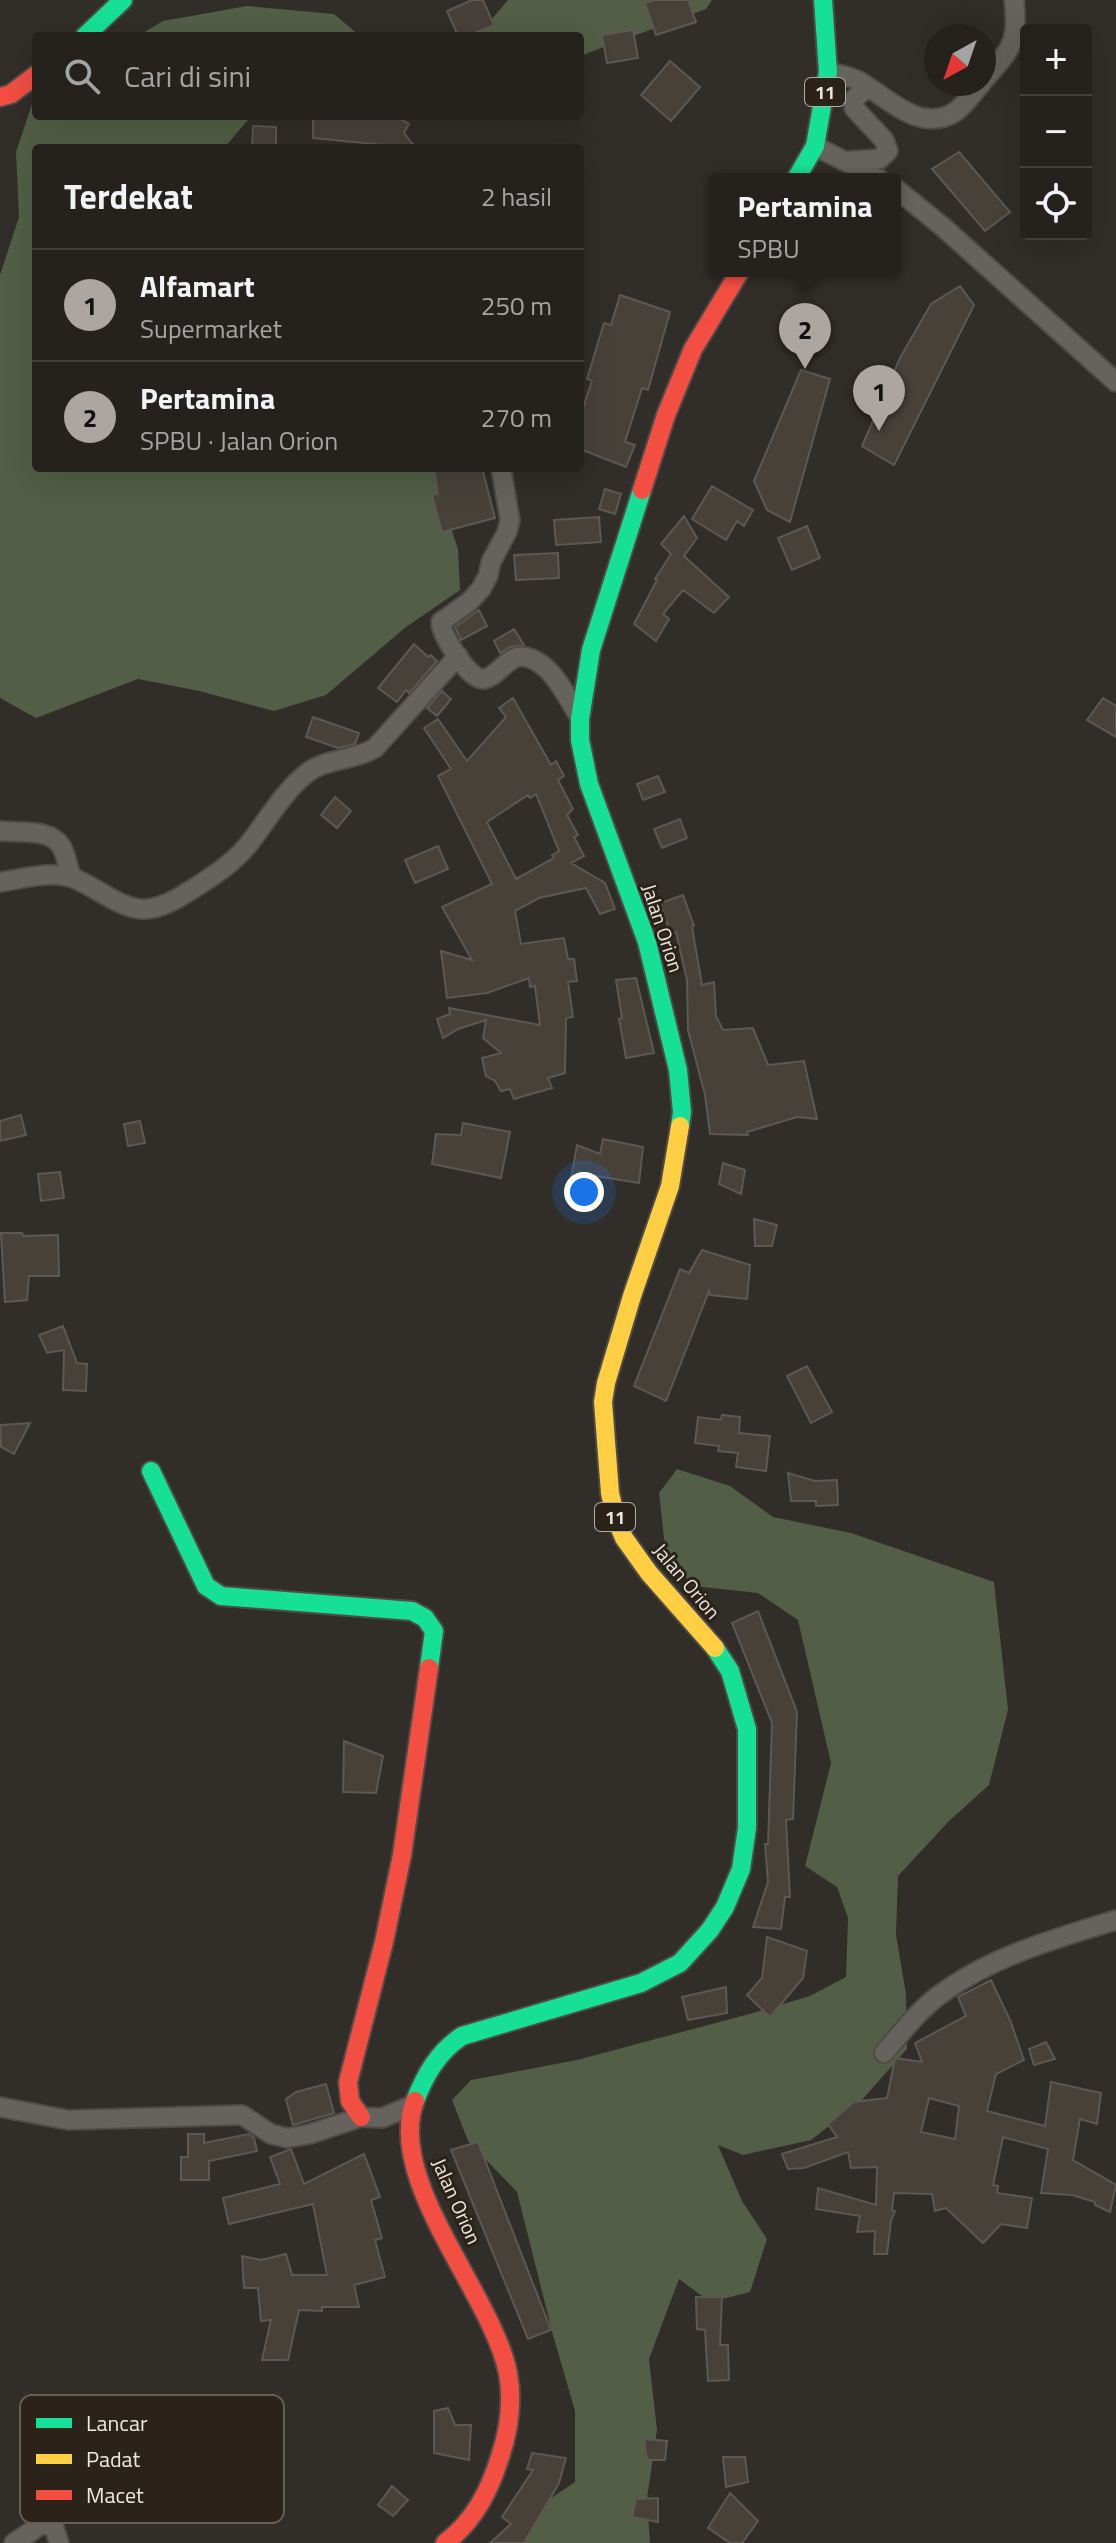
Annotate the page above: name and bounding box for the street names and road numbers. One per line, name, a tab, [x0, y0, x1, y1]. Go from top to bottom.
road number: 11	[805, 78, 845, 106]
street label: Jalan Orion	[634, 880, 692, 976]
road number: 11	[595, 1503, 635, 1531]
street label: Jalan Orion	[646, 1536, 728, 1626]
street label: Jalan Orion	[424, 2153, 490, 2249]

